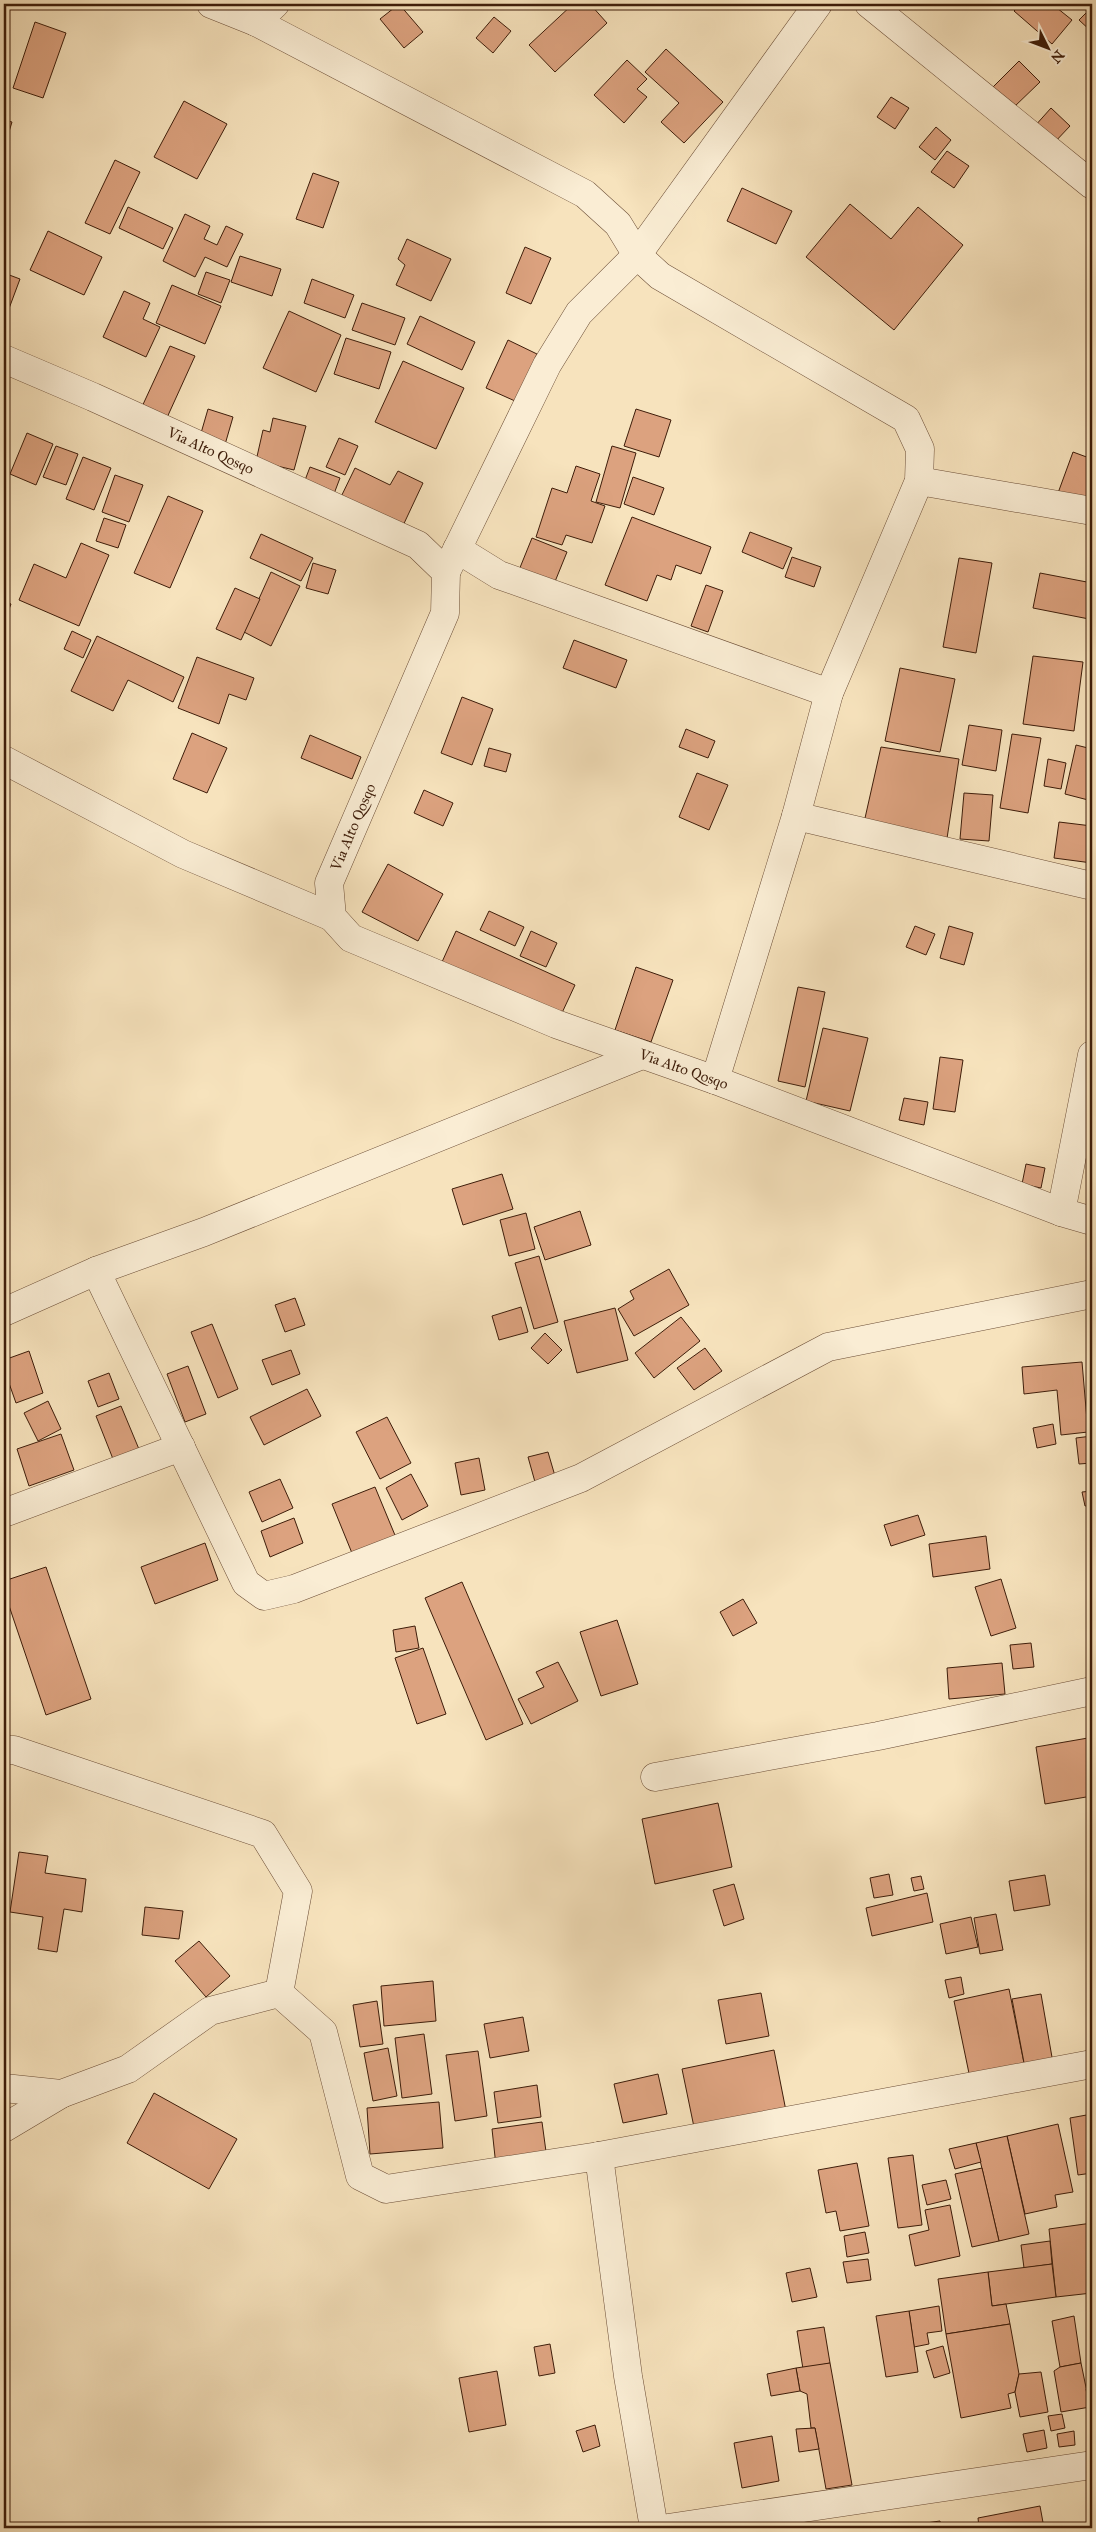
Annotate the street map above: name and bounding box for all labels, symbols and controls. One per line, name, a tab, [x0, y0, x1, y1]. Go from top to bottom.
north arrow	[1024, 22, 1074, 72]
text: N	[1047, 46, 1068, 67]
street label: Via Alto Qosqo	[164, 423, 257, 478]
street label: Via Alto Qosqo	[326, 780, 381, 875]
street label: Via Alto Qosqo	[636, 1045, 731, 1093]

